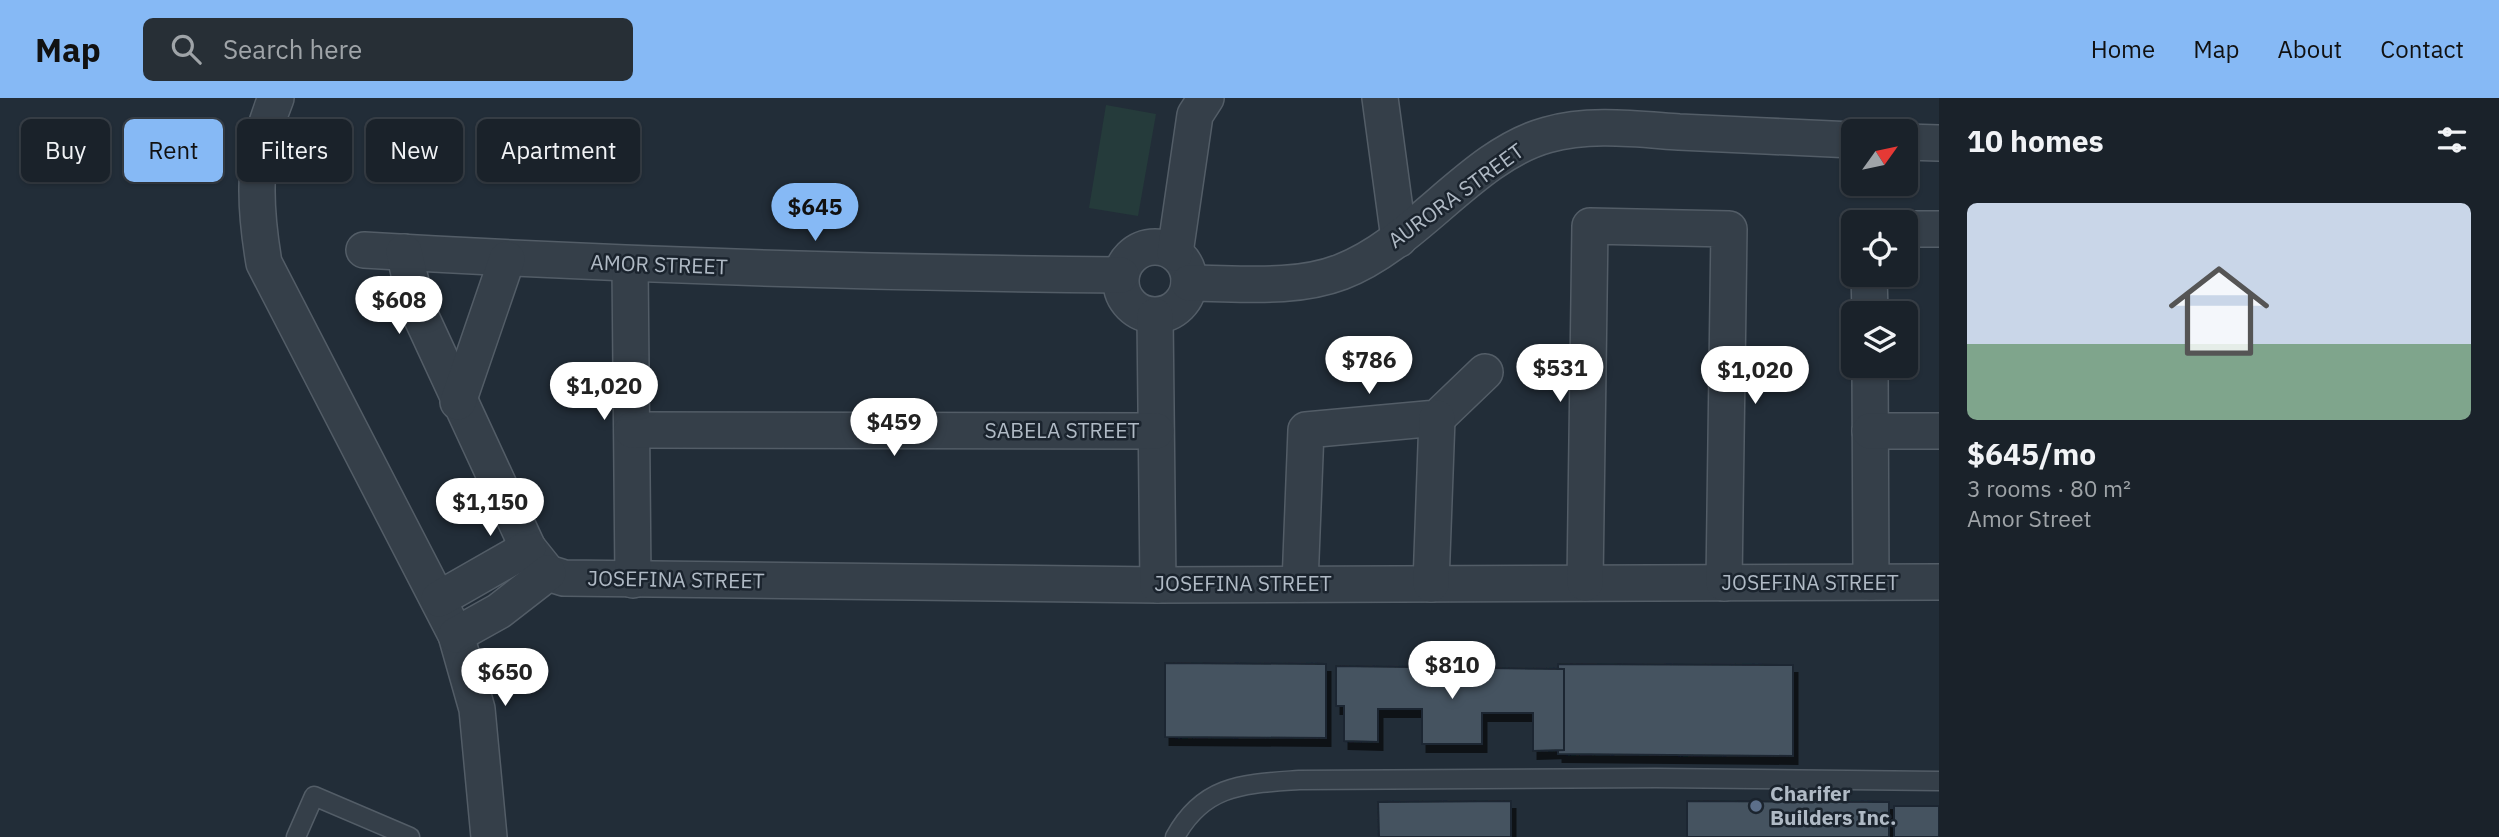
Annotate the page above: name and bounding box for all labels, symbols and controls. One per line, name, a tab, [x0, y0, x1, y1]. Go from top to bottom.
search box	[143, 18, 633, 81]
text: Map	[35, 28, 101, 71]
icon: search	[167, 30, 205, 68]
text: Search here	[223, 32, 362, 66]
text: Home	[2091, 33, 2155, 65]
text: Map	[2193, 33, 2239, 65]
text: About	[2277, 33, 2342, 65]
text: Contact	[2380, 33, 2464, 65]
chip: Buy	[21, 119, 110, 182]
chip: Rent	[124, 119, 223, 182]
chip: Filters	[237, 119, 352, 182]
chip: New	[366, 119, 463, 182]
chip: Apartment	[477, 119, 640, 182]
north arrow	[1841, 119, 1918, 196]
map controls	[1841, 119, 1918, 378]
text: 10 homes	[1967, 121, 2104, 160]
icon: filters	[2433, 121, 2471, 159]
street label: AURORA STREET	[1382, 136, 1529, 254]
pin: $645	[774, 184, 856, 243]
text: $645	[787, 191, 843, 221]
button: locate	[1841, 210, 1918, 287]
street label: AMOR STREET	[590, 248, 728, 280]
icon: home	[2156, 248, 2282, 374]
pin: $608	[358, 276, 440, 336]
text: $608	[371, 284, 427, 314]
button: layers	[1841, 301, 1918, 378]
pin: $786	[1328, 336, 1410, 396]
text: $786	[1341, 344, 1397, 374]
pin: $531	[1519, 344, 1601, 404]
pin: $1,020	[1698, 346, 1812, 406]
text: $531	[1532, 352, 1588, 382]
text: $1,020	[1717, 354, 1793, 384]
pin: $1,020	[547, 362, 661, 422]
text: $1,020	[566, 370, 642, 400]
pin: $459	[853, 398, 935, 458]
text: $459	[866, 406, 922, 436]
street label: SABELA STREET	[985, 416, 1139, 444]
text: $645/mo	[1967, 434, 2096, 473]
text: 3 rooms · 80 m²	[1967, 473, 2131, 503]
pin: $1,150	[433, 478, 547, 538]
text: $1,150	[452, 486, 528, 516]
text: Amor Street	[1967, 503, 2092, 533]
street label: JOSEFINA STREET	[587, 563, 765, 595]
street label: JOSEFINA STREET	[1721, 568, 1899, 596]
street label: JOSEFINA STREET	[1154, 569, 1332, 597]
pin: $810	[1411, 642, 1493, 701]
pin: $650	[464, 648, 546, 708]
text: $810	[1424, 649, 1480, 679]
text: $650	[477, 656, 533, 686]
place label: Charifer Builders Inc.	[1770, 779, 1896, 831]
marker: Charifer Builders Inc.	[1748, 798, 1764, 814]

